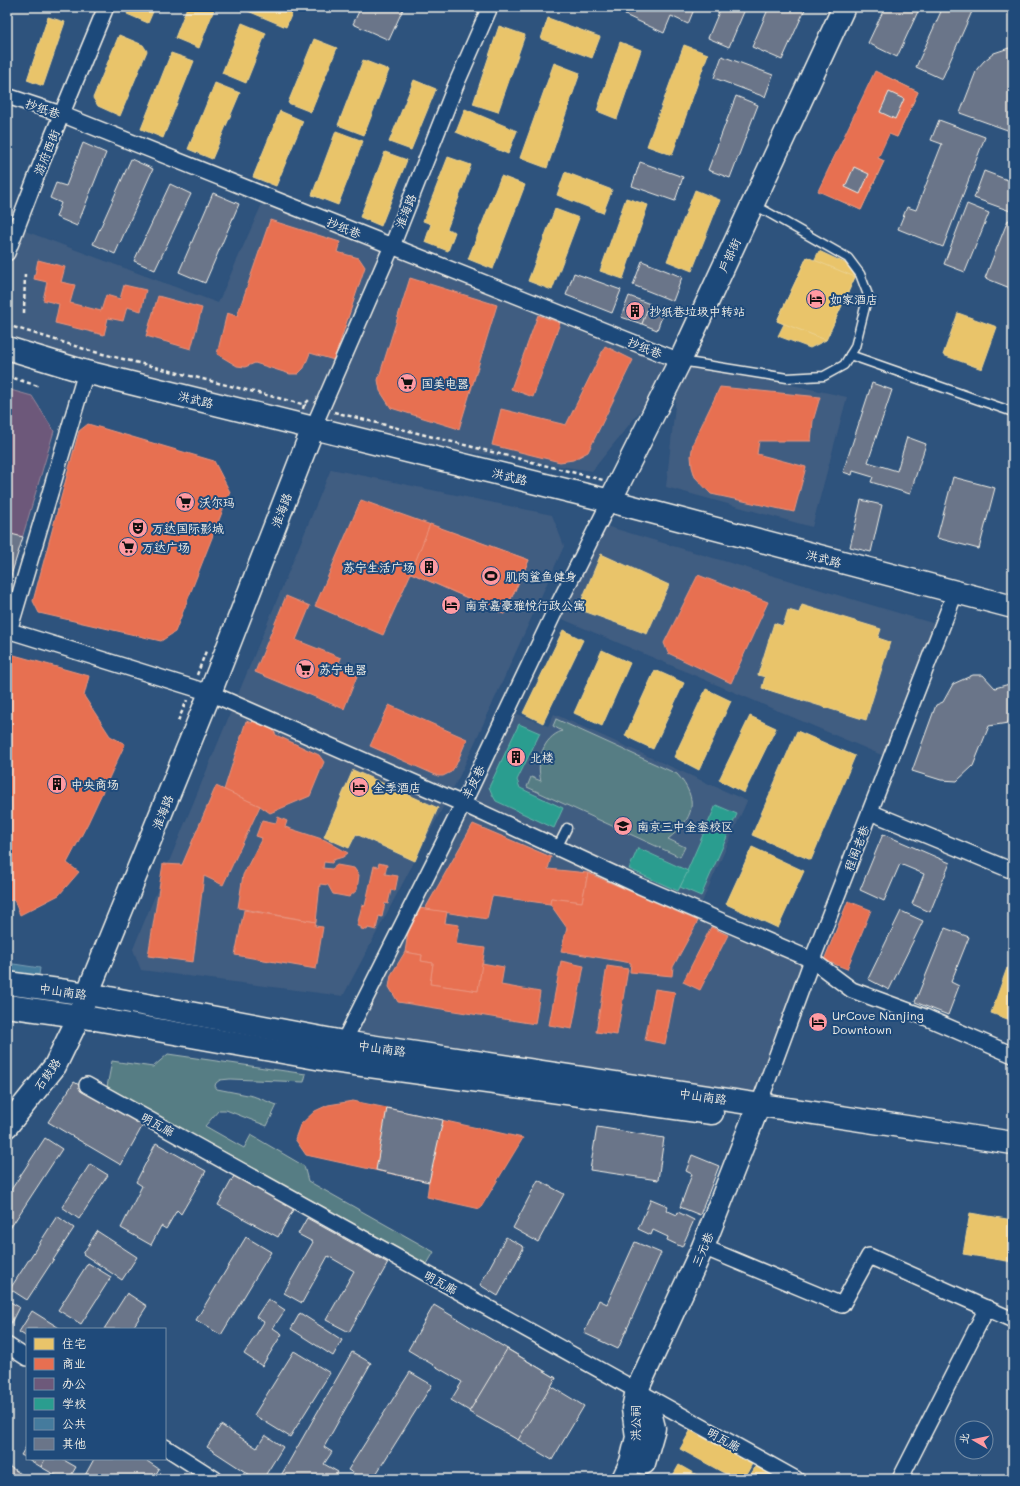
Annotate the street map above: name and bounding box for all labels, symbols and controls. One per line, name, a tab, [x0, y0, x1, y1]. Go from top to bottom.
street label: 抄纸巷	[23, 95, 63, 121]
street label: 游府西街	[30, 127, 62, 177]
street label: 淮海路	[391, 191, 419, 231]
street label: 抄纸巷	[324, 213, 364, 241]
street label: 户部街	[714, 235, 744, 275]
hotel icon: 如家酒店	[805, 288, 827, 310]
place label: 如家酒店	[830, 291, 878, 307]
building icon: 抄纸巷垃圾中转站	[624, 300, 646, 322]
place label: 抄纸巷垃圾中转站	[649, 303, 745, 319]
street label: 抄纸巷	[625, 333, 665, 361]
supermarket icon: 国美电器	[396, 372, 418, 394]
place label: 国美电器	[421, 375, 469, 391]
street label: 洪武路	[177, 387, 215, 411]
street label: 洪武路	[491, 464, 529, 488]
street label: 淮海路	[267, 490, 295, 530]
supermarket icon: 沃尔玛	[174, 491, 196, 513]
place label: 沃尔玛	[199, 494, 235, 510]
theatre icon: 万达国际影城	[127, 517, 149, 539]
place label: 万达国际影城	[152, 520, 224, 536]
supermarket icon: 万达广场	[117, 536, 139, 558]
place label: 万达广场	[142, 539, 190, 555]
street label: 洪武路	[805, 546, 843, 570]
building icon: 苏宁生活广场	[418, 556, 440, 578]
place label: 苏宁生活广场	[343, 559, 415, 575]
sports icon: 肌肉鲨鱼健身	[480, 565, 502, 587]
place label: 肌肉鲨鱼健身	[505, 568, 577, 584]
hotel icon: 南京嘉豪雅悦行政公寓	[440, 594, 462, 616]
place label: 南京嘉豪雅悦行政公寓	[465, 597, 585, 613]
supermarket icon: 苏宁电器	[294, 658, 316, 680]
place label: 苏宁电器	[319, 661, 367, 677]
building icon: 北楼	[505, 746, 527, 768]
place label: 北楼	[530, 749, 554, 765]
street label: 羊皮巷	[458, 762, 488, 802]
building icon: 中央商场	[46, 773, 68, 795]
place label: 中央商场	[71, 776, 119, 792]
hotel icon: 全季酒店	[348, 776, 370, 798]
place label: 全季酒店	[373, 779, 421, 795]
street label: 淮海路	[148, 792, 176, 832]
school or university icon: 南京三中金銮校区	[612, 815, 634, 837]
place label: 南京三中金銮校区	[637, 818, 733, 834]
street label: 程阁老巷	[840, 823, 872, 873]
street label: 中山南路	[38, 980, 88, 1002]
place label: UrCove Nanjing Downtown	[832, 1007, 924, 1037]
hotel icon: UrCove Nanjing Downtown	[807, 1011, 829, 1033]
street label: 中山南路	[357, 1037, 407, 1059]
street label: 石鼓路	[30, 1055, 64, 1093]
street label: 中山南路	[678, 1085, 728, 1107]
street label: 明瓦廊	[138, 1108, 178, 1140]
street label: 三元巷	[688, 1229, 716, 1269]
street label: 明瓦廊	[421, 1266, 461, 1298]
legend	[26, 1328, 166, 1460]
text: 住宅	[62, 1335, 86, 1351]
text: 商业	[62, 1355, 86, 1371]
text: 办公	[62, 1375, 86, 1391]
text: 学校	[62, 1395, 86, 1411]
street label: 洪公祠	[627, 1405, 643, 1441]
text: 公共	[62, 1415, 86, 1431]
north arrow	[954, 1420, 994, 1460]
street label: 明瓦廊	[704, 1423, 744, 1455]
text: 北	[955, 1432, 972, 1445]
text: 其他	[62, 1435, 86, 1451]

